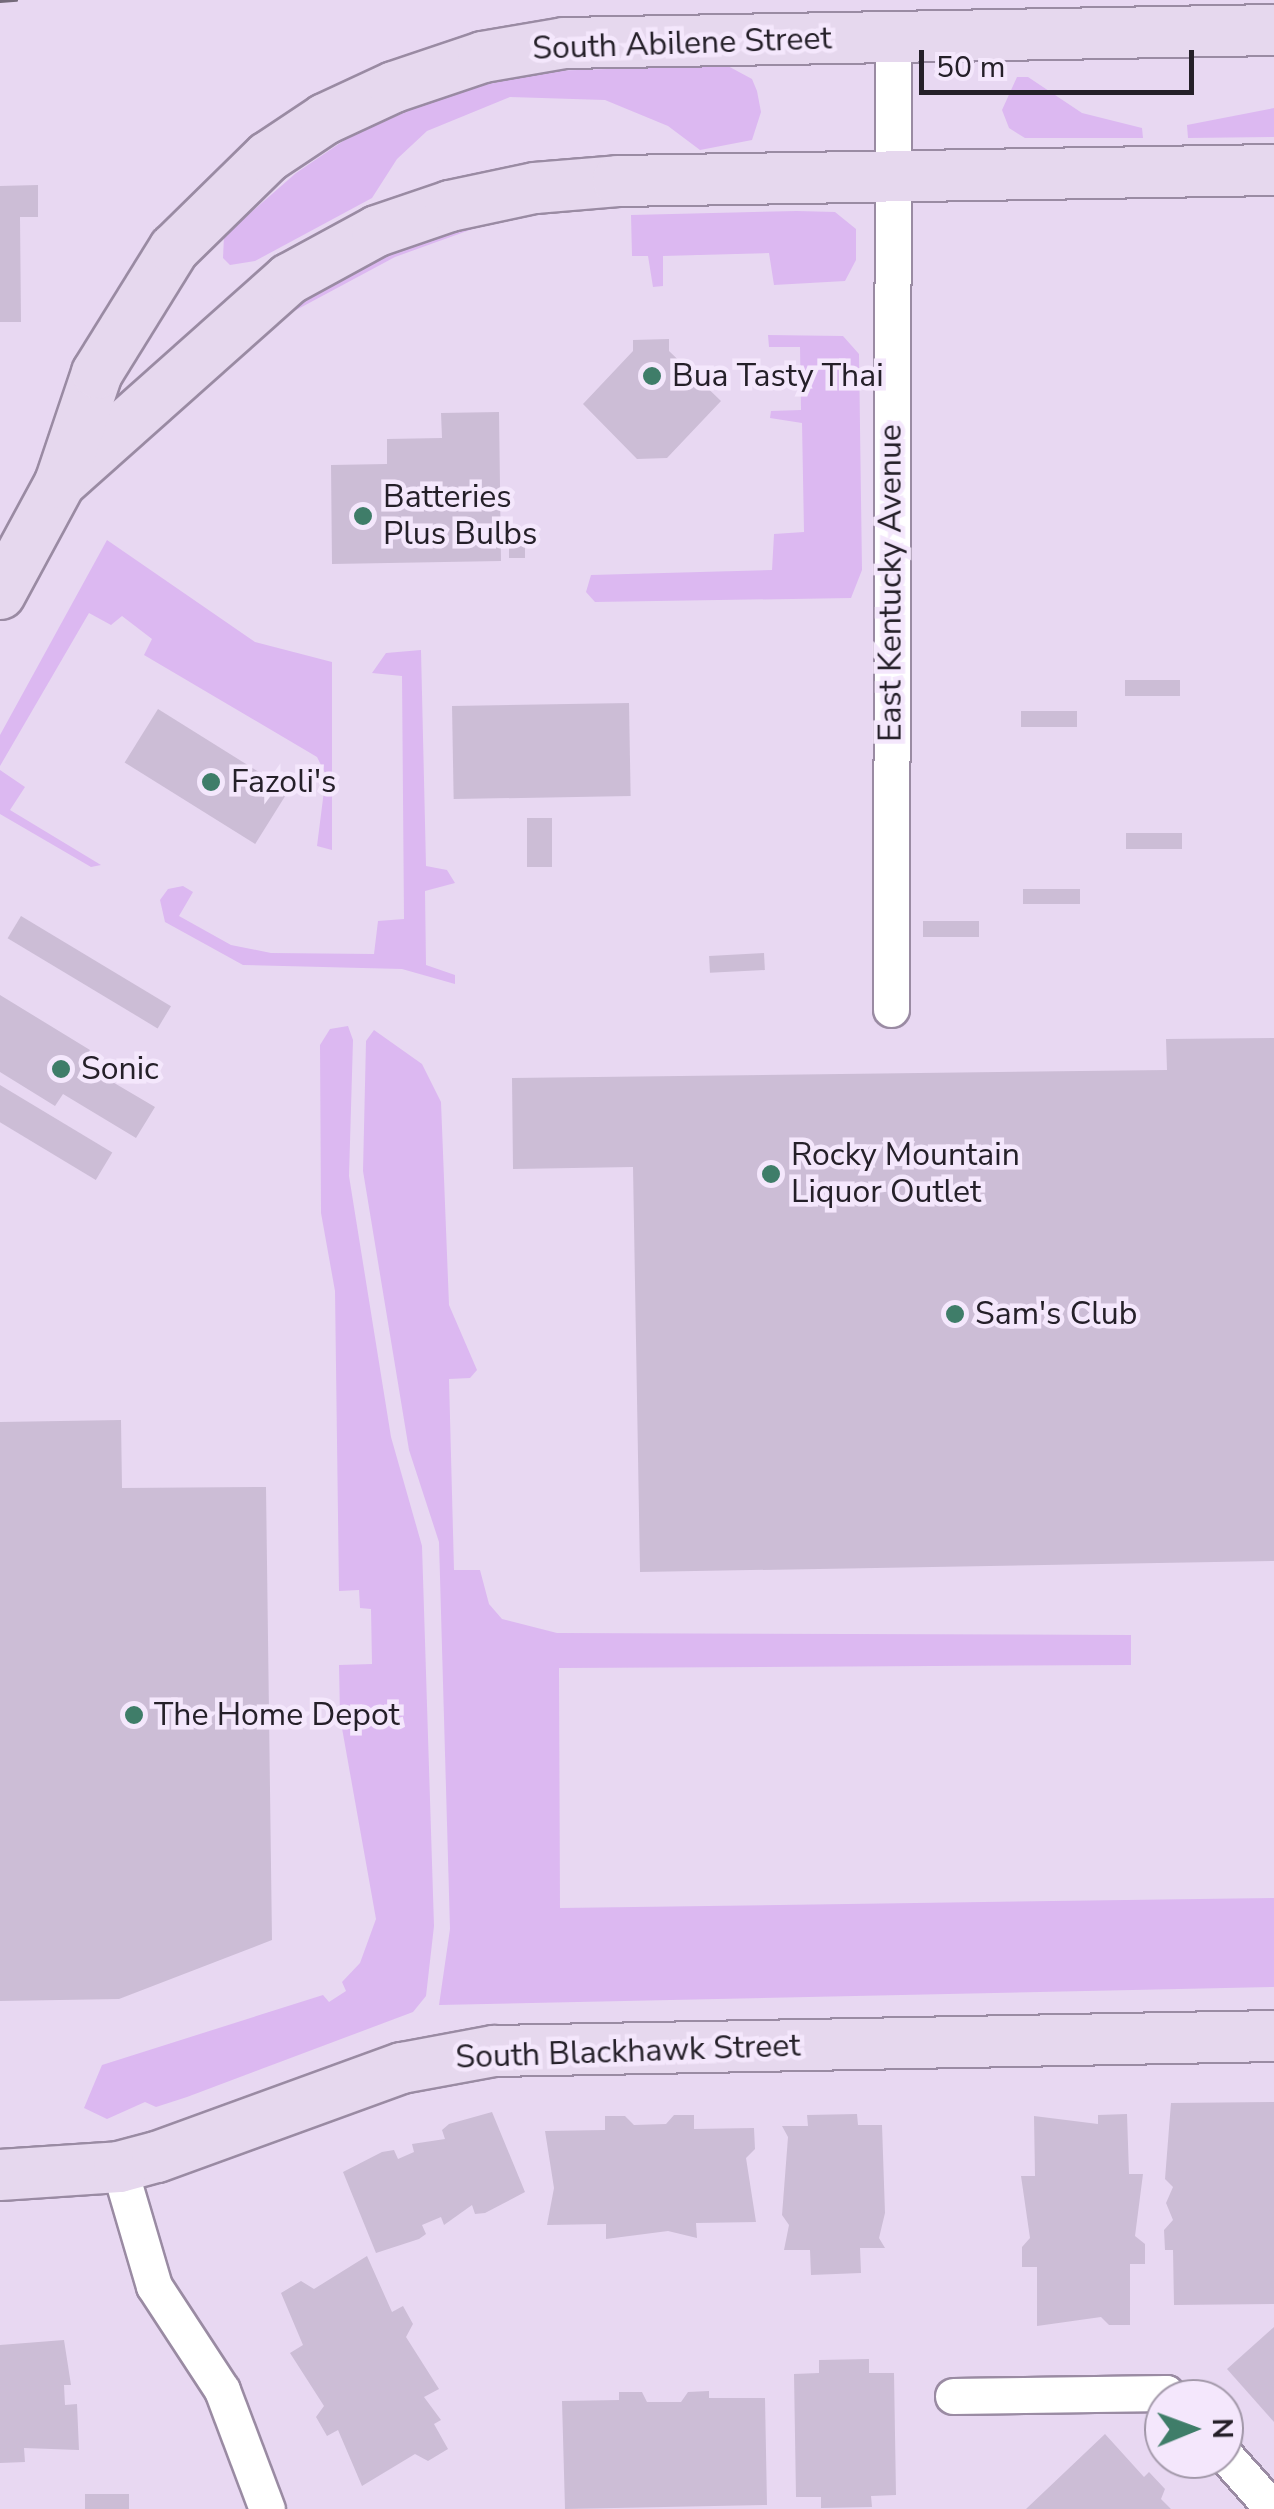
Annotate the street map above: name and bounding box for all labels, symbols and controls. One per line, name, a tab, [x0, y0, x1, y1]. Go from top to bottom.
street label: South Abilene Street	[532, 20, 832, 68]
scale bar	[924, 30, 1199, 92]
text: 50 m	[936, 47, 1005, 88]
place label: Bua Tasty Thai	[672, 357, 884, 395]
marker: Bua Tasty Thai	[641, 365, 663, 387]
street label: East Kentucky Avenue	[872, 424, 910, 742]
place label: Batteries Plus Bulbs	[383, 479, 537, 554]
marker: Batteries Plus Bulbs	[352, 505, 374, 527]
place label: Fazoli's	[231, 763, 337, 801]
marker: Fazoli's	[200, 771, 222, 793]
place label: Sonic	[81, 1050, 159, 1088]
marker: Sonic	[50, 1058, 72, 1080]
place label: Rocky Mountain Liquor Outlet	[791, 1137, 1020, 1212]
marker: Rocky Mountain Liquor Outlet	[760, 1163, 782, 1185]
place label: Sam's Club	[975, 1295, 1137, 1333]
marker: Sam's Club	[944, 1303, 966, 1325]
place label: The Home Depot	[154, 1696, 400, 1734]
marker: The Home Depot	[123, 1704, 145, 1726]
street label: South Blackhawk Street	[455, 2027, 801, 2077]
north arrow	[1144, 2379, 1244, 2479]
text: N	[1203, 2418, 1241, 2439]

